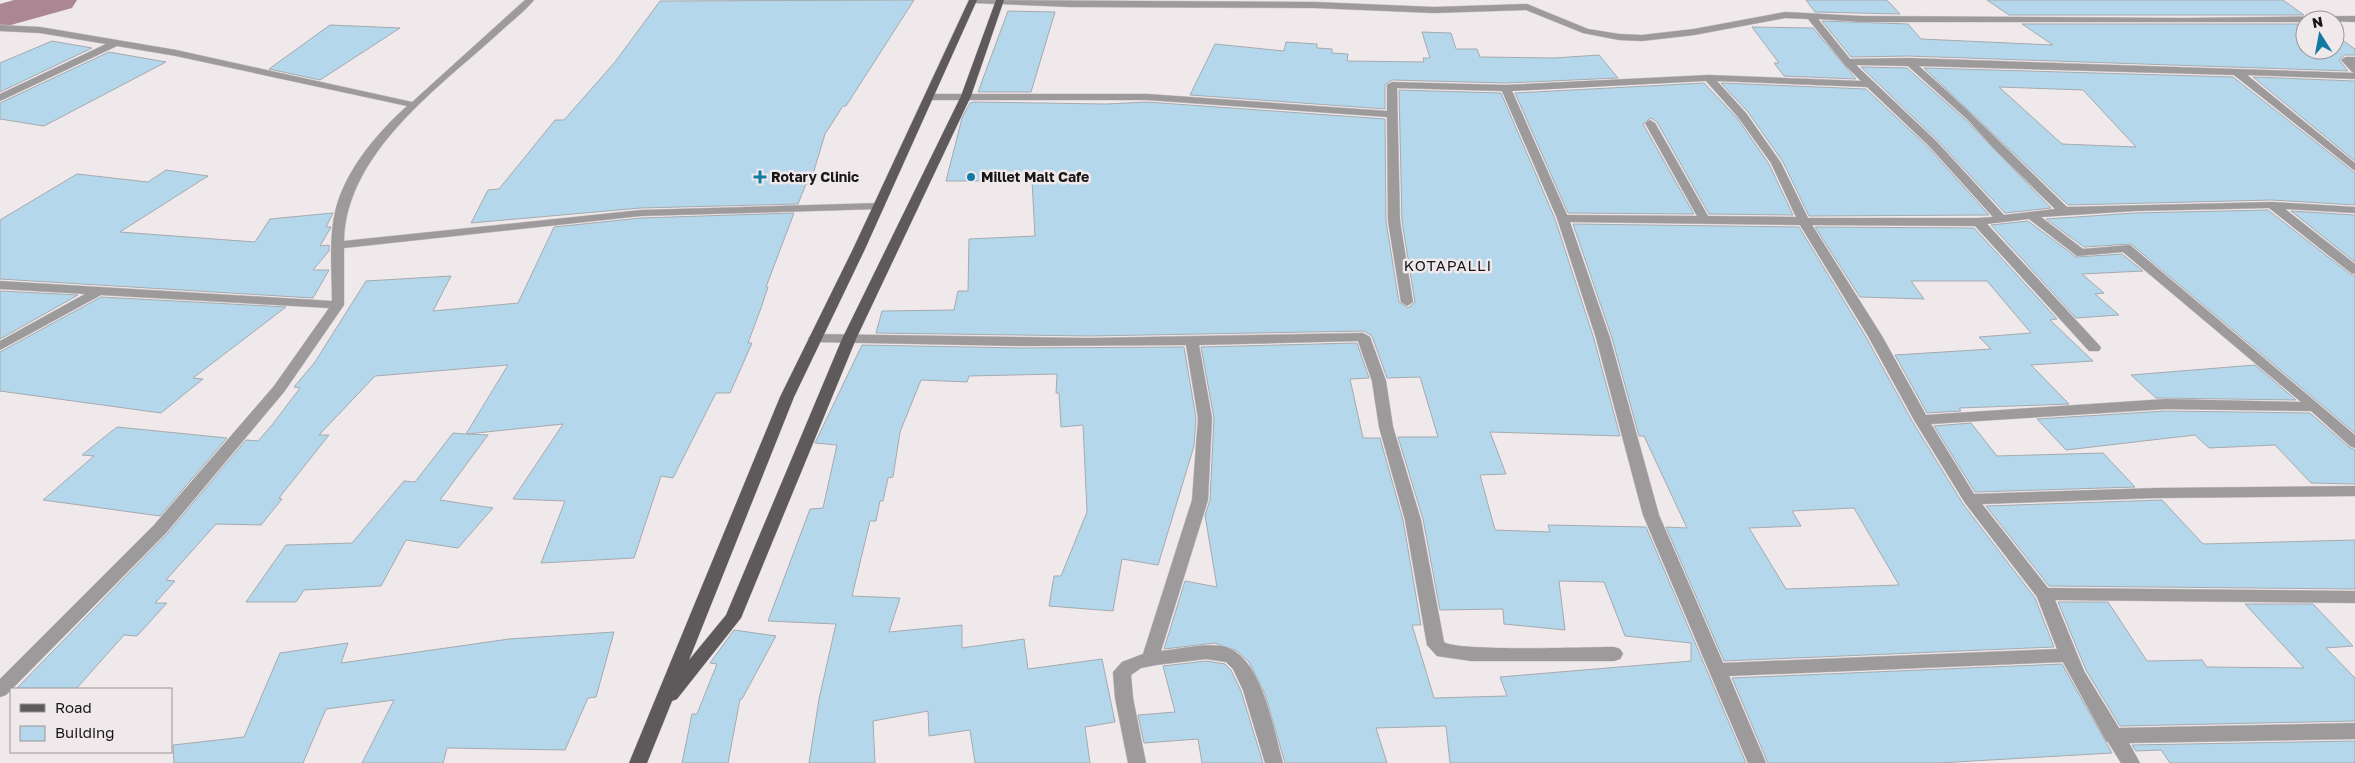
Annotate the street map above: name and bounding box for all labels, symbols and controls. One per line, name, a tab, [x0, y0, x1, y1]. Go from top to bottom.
north arrow	[2295, 10, 2345, 60]
text: N	[2311, 12, 2324, 31]
place label: Rotary Clinic	[771, 168, 859, 185]
place label: Millet Malt Cafe	[981, 168, 1089, 185]
marker: Rotary Clinic	[753, 170, 767, 184]
marker: Millet Malt Cafe	[965, 171, 977, 183]
district label: KOTAPALLI	[1404, 256, 1492, 274]
legend	[10, 688, 172, 753]
text: Road	[55, 698, 92, 716]
text: Building	[55, 723, 115, 741]

